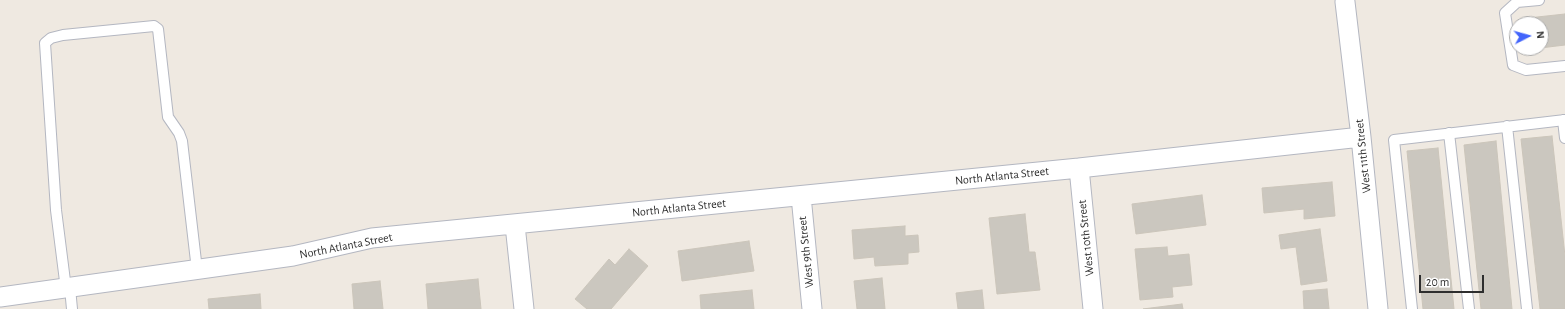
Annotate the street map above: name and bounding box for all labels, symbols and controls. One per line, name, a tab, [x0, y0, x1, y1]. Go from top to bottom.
north arrow	[1509, 16, 1549, 56]
text: N	[1535, 30, 1546, 39]
street label: West 11th Street	[1352, 118, 1374, 194]
street label: North Atlanta Street	[954, 164, 1050, 188]
street label: North Atlanta Street	[631, 196, 727, 220]
street label: West 10th Street	[1075, 199, 1097, 277]
street label: West 9th Street	[795, 215, 817, 289]
street label: North Atlanta Street	[298, 230, 394, 262]
scale bar	[1421, 267, 1486, 293]
text: 20 m	[1426, 276, 1449, 288]

